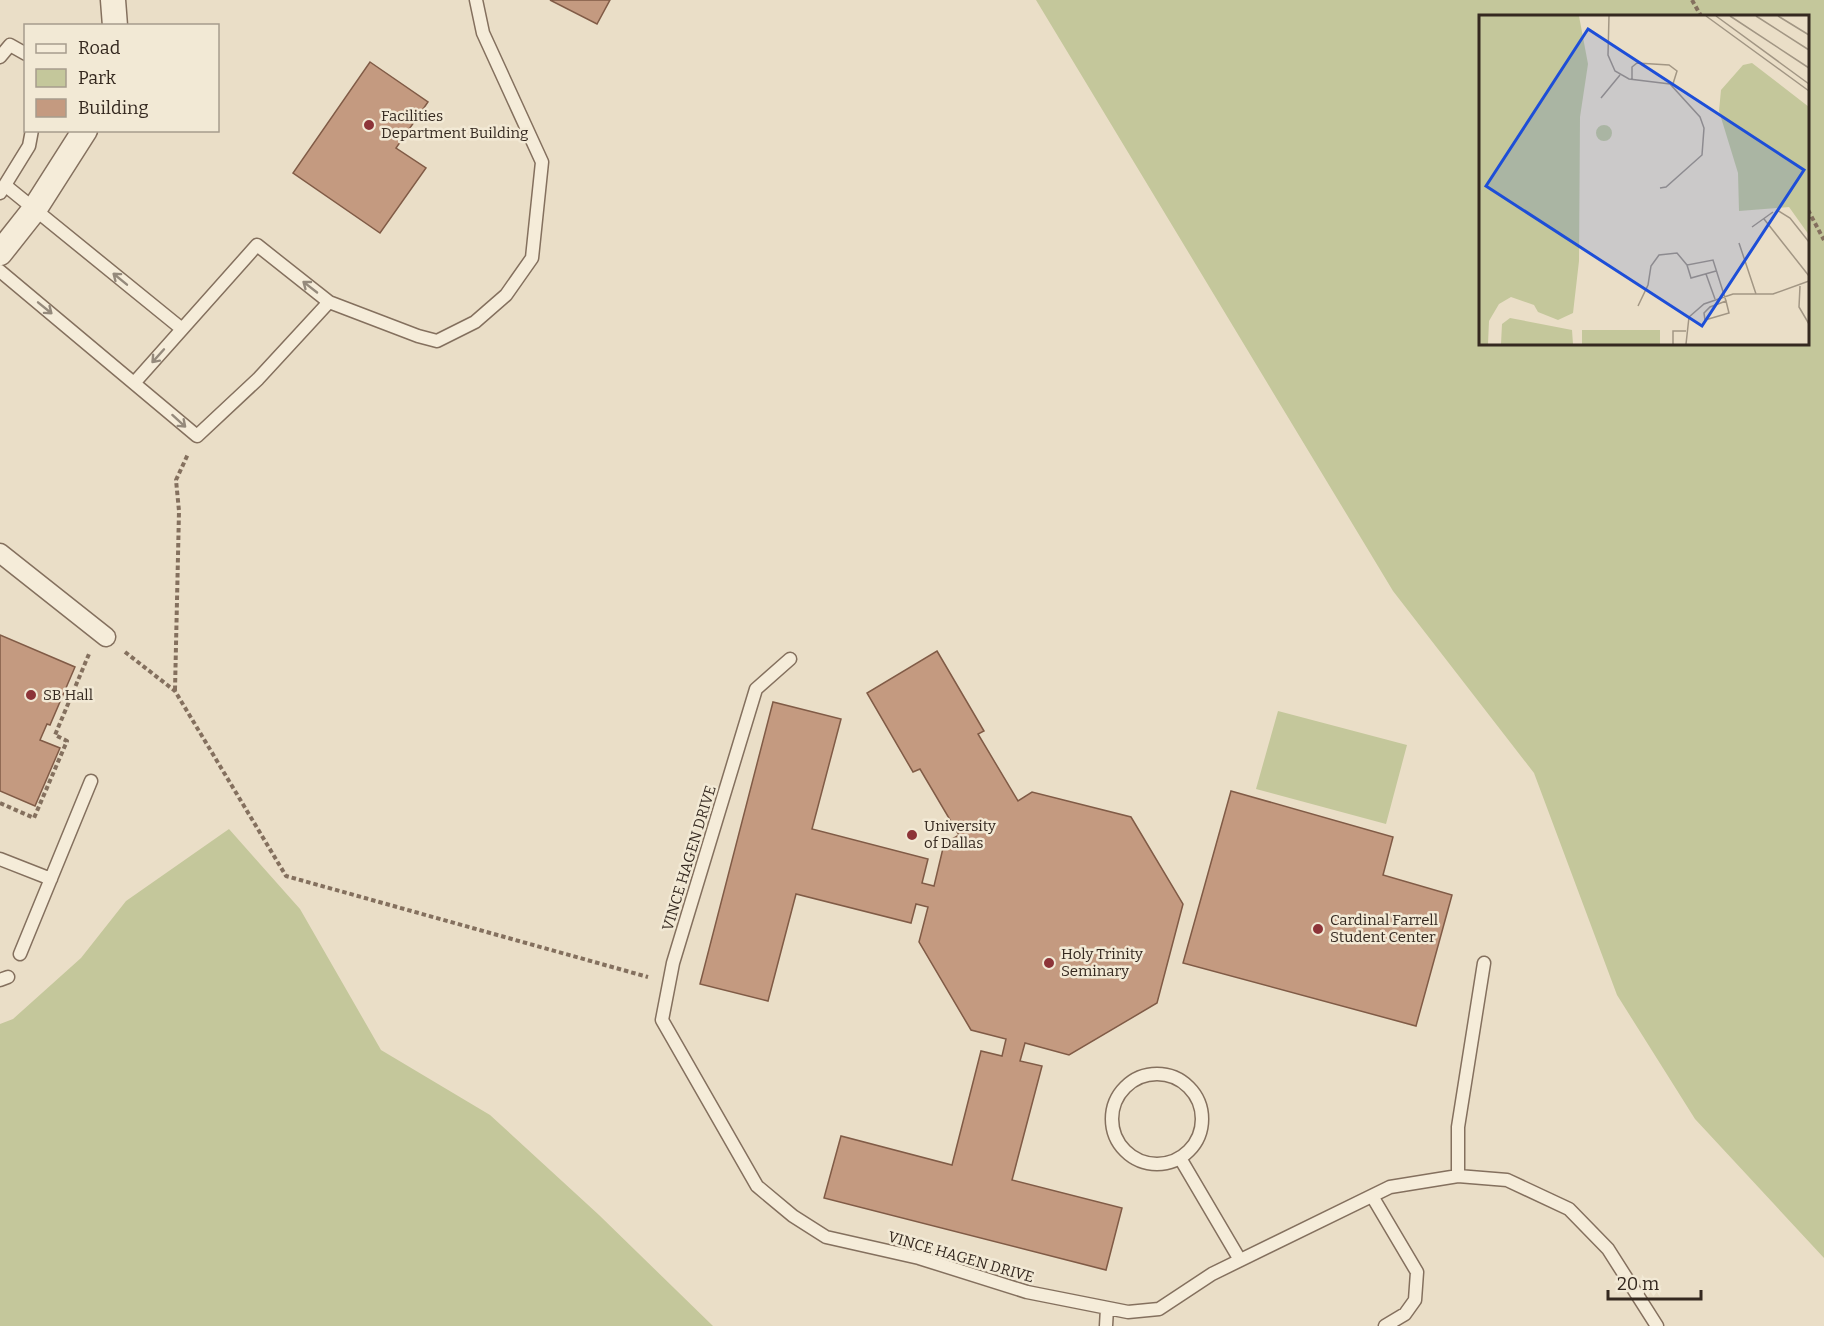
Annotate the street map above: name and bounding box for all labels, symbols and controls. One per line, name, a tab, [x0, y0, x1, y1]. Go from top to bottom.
inset map	[1479, 15, 1809, 345]
legend	[24, 24, 219, 132]
text: Road	[78, 37, 121, 59]
text: Park	[78, 67, 117, 89]
text: Building	[78, 97, 149, 119]
place label: Facilities Department Building	[381, 107, 528, 142]
marker: Facilities Department Building	[362, 118, 376, 132]
one-way arrow	[112, 273, 128, 286]
one-way arrow	[302, 280, 318, 293]
one-way arrow	[37, 301, 52, 315]
one-way arrow	[151, 348, 165, 363]
one-way arrow	[171, 414, 186, 428]
place label: SB Hall	[43, 686, 93, 704]
marker: SB Hall	[24, 688, 38, 702]
street label: VINCE HAGEN DRIVE	[658, 783, 720, 933]
place label: University of Dallas	[924, 817, 996, 852]
marker: University of Dallas	[905, 828, 919, 842]
place label: Cardinal Farrell Student Center	[1330, 911, 1438, 946]
marker: Cardinal Farrell Student Center	[1311, 922, 1325, 936]
place label: Holy Trinity Seminary	[1061, 945, 1143, 980]
marker: Holy Trinity Seminary	[1042, 956, 1056, 970]
street label: VINCE HAGEN DRIVE	[886, 1228, 1036, 1286]
scale bar	[1608, 1263, 1701, 1301]
text: 20 m	[1617, 1273, 1659, 1295]

